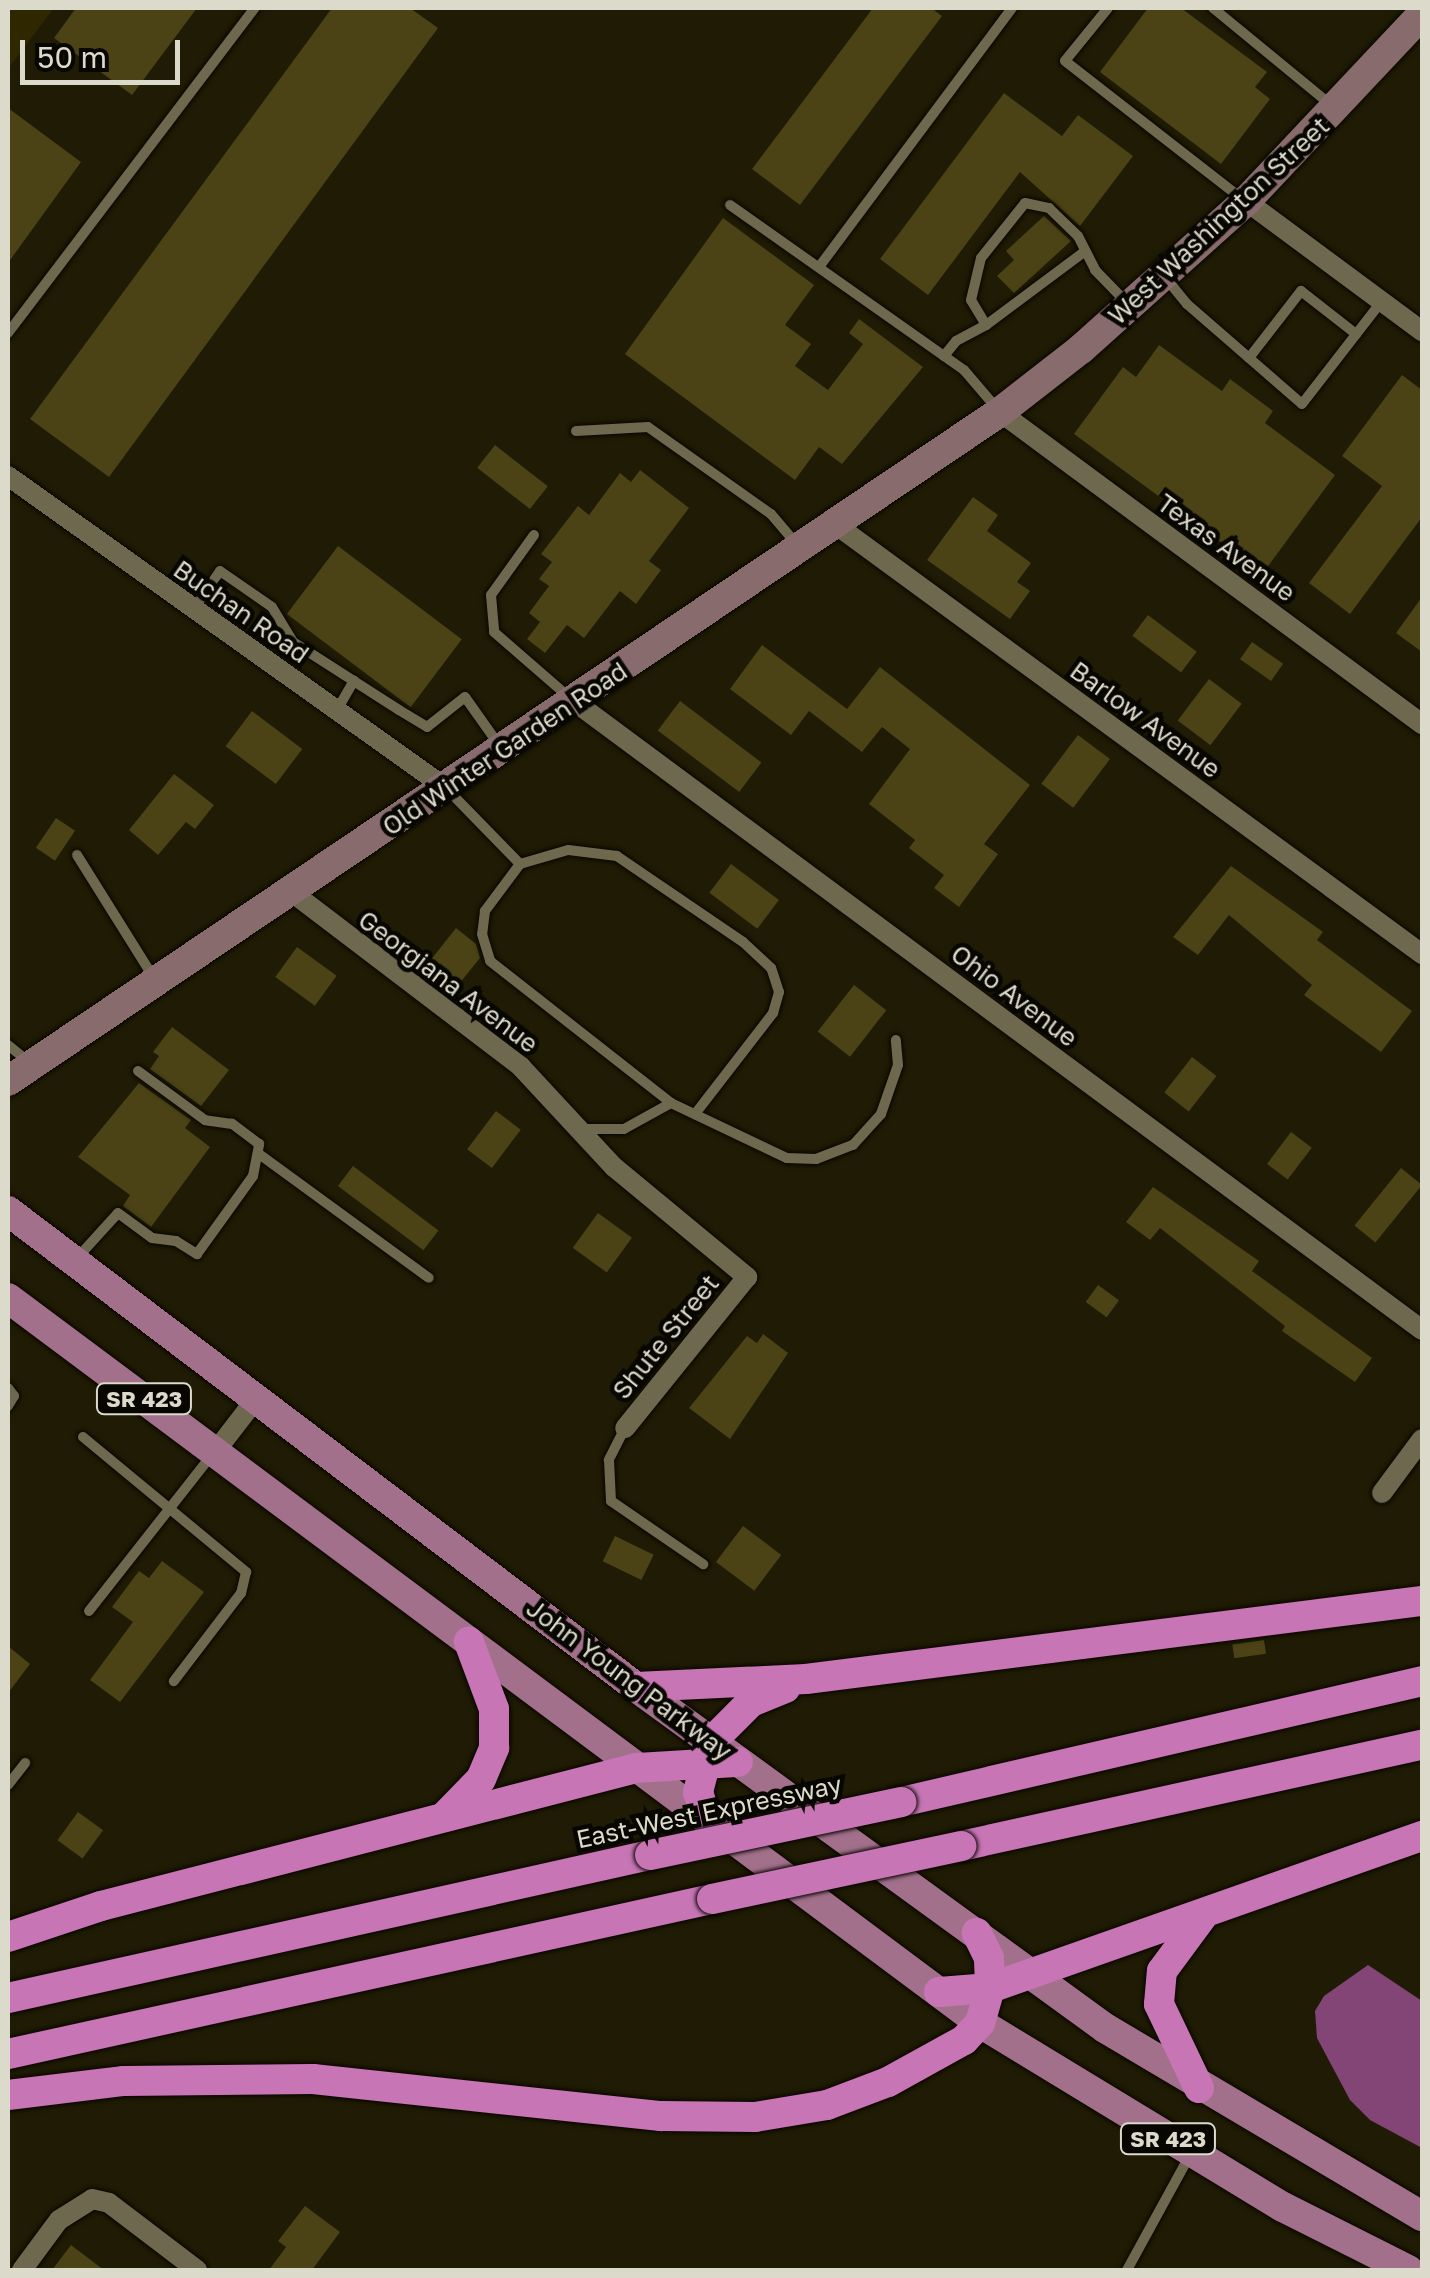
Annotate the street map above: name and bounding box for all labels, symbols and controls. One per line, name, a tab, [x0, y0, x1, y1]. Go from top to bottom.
scale bar	[25, 20, 185, 82]
text: 50 m	[37, 39, 107, 75]
street label: West Washington Street	[1102, 111, 1336, 331]
street label: Texas Avenue	[1151, 488, 1301, 608]
street label: Buchan Road	[168, 554, 314, 670]
street label: Old Winter Garden Road	[377, 656, 633, 842]
street label: Barlow Avenue	[1064, 656, 1226, 784]
street label: Georgiana Avenue	[352, 905, 544, 1059]
street label: Ohio Avenue	[945, 939, 1083, 1053]
street label: Shute Street	[607, 1269, 725, 1405]
road number: SR 423	[94, 1382, 194, 1416]
street label: John Young Parkway	[521, 1593, 737, 1767]
street label: East-West Expressway	[574, 1769, 844, 1855]
road number: SR 423	[1118, 2122, 1218, 2156]

